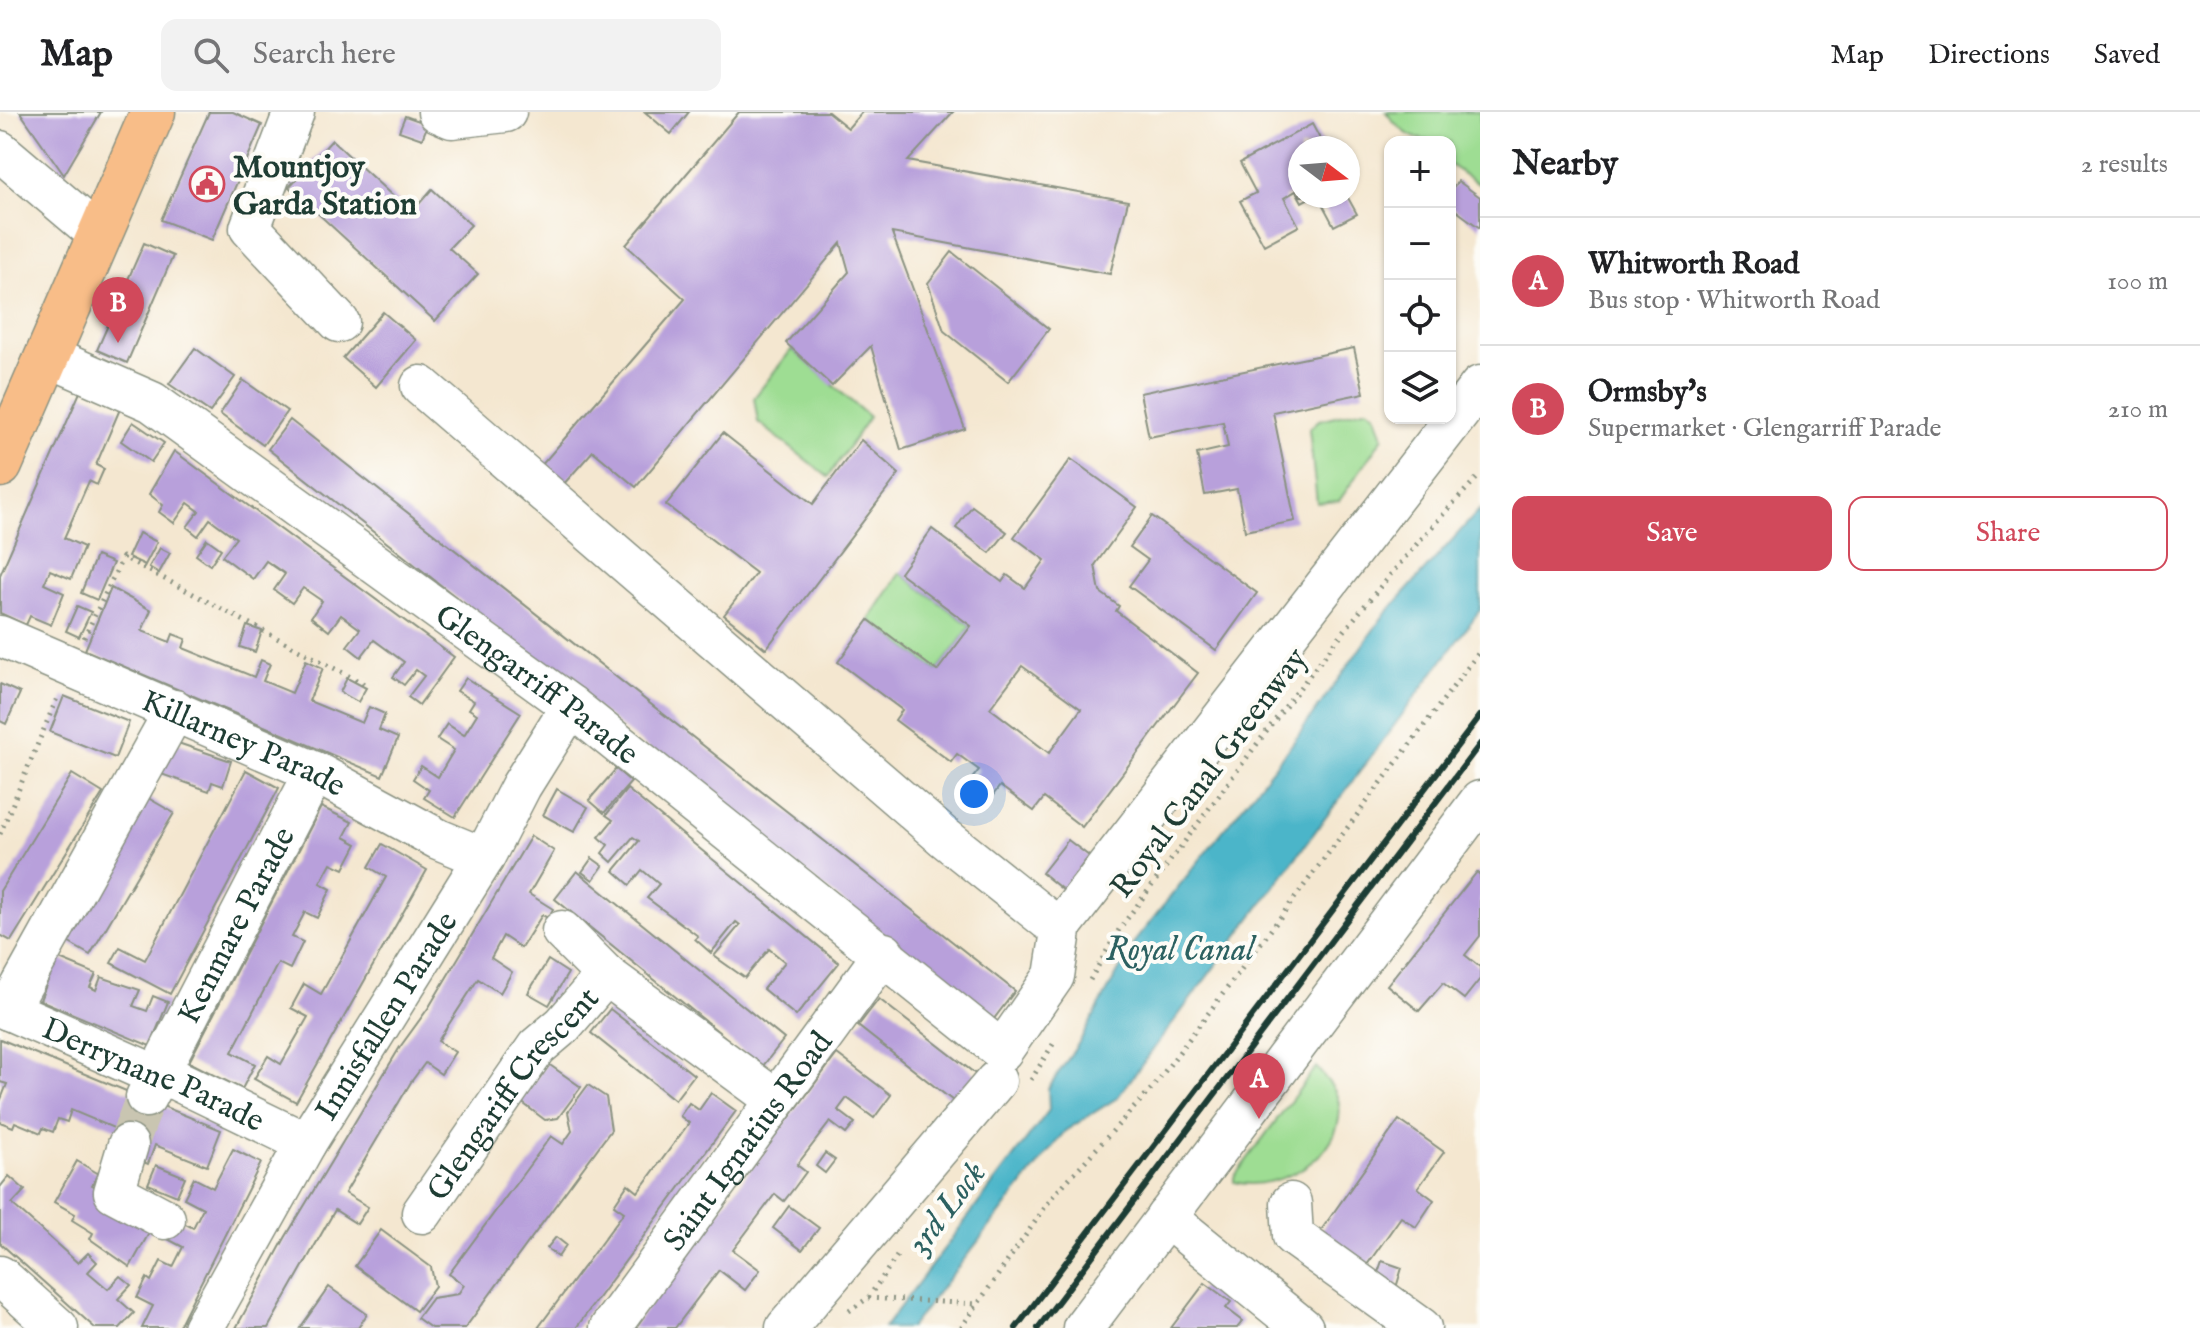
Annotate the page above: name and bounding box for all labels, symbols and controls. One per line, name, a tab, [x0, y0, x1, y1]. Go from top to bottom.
search box	[161, 19, 721, 91]
text: Map	[40, 31, 113, 79]
icon: search	[189, 33, 233, 77]
text: Search here	[253, 36, 396, 74]
text: Map	[1830, 38, 1884, 73]
text: Directions	[1928, 38, 2050, 73]
text: Saved	[2094, 38, 2160, 73]
north arrow	[1288, 136, 1360, 208]
map controls	[1384, 136, 1456, 424]
button: +	[1384, 136, 1456, 208]
text: Nearby	[1512, 143, 1618, 186]
place label: Mountjoy Garda Station	[233, 148, 417, 226]
text: 2 results	[2081, 148, 2168, 181]
public building icon: Mountjoy Garda Station	[188, 165, 226, 203]
button: −	[1384, 208, 1456, 280]
text: Whitworth Road	[1588, 246, 1799, 284]
text: A	[1529, 265, 1547, 298]
text: 100 m	[2107, 265, 2168, 298]
pin: B	[92, 277, 144, 343]
button: locate	[1384, 280, 1456, 352]
text: Bus stop · Whitworth Road	[1588, 284, 1880, 317]
button: layers	[1384, 352, 1456, 424]
text: Ormsby's	[1588, 374, 1707, 412]
text: B	[1529, 393, 1547, 426]
text: 210 m	[2108, 393, 2168, 426]
text: Supermarket · Glengarriff Parade	[1588, 412, 1942, 445]
button: Save	[1512, 496, 1832, 571]
button: Share	[1848, 496, 2168, 571]
street label: Glengarriff Parade	[426, 596, 646, 775]
street label: Royal Canal Greenway	[1102, 640, 1318, 907]
street label: Killarney Parade	[135, 682, 352, 808]
your location	[954, 774, 994, 814]
street label: Kenmare Parade	[170, 821, 306, 1031]
street label: Innisfallen Parade	[307, 905, 468, 1129]
water label: Royal Canal	[1106, 929, 1257, 972]
street label: Glengariff Crescent	[419, 980, 609, 1210]
street label: Derrynane Parade	[35, 1009, 270, 1143]
street label: Saint Ignatius Road	[655, 1023, 843, 1260]
pin: A	[1233, 1053, 1285, 1119]
water label: 3rd Lock	[898, 1153, 996, 1264]

